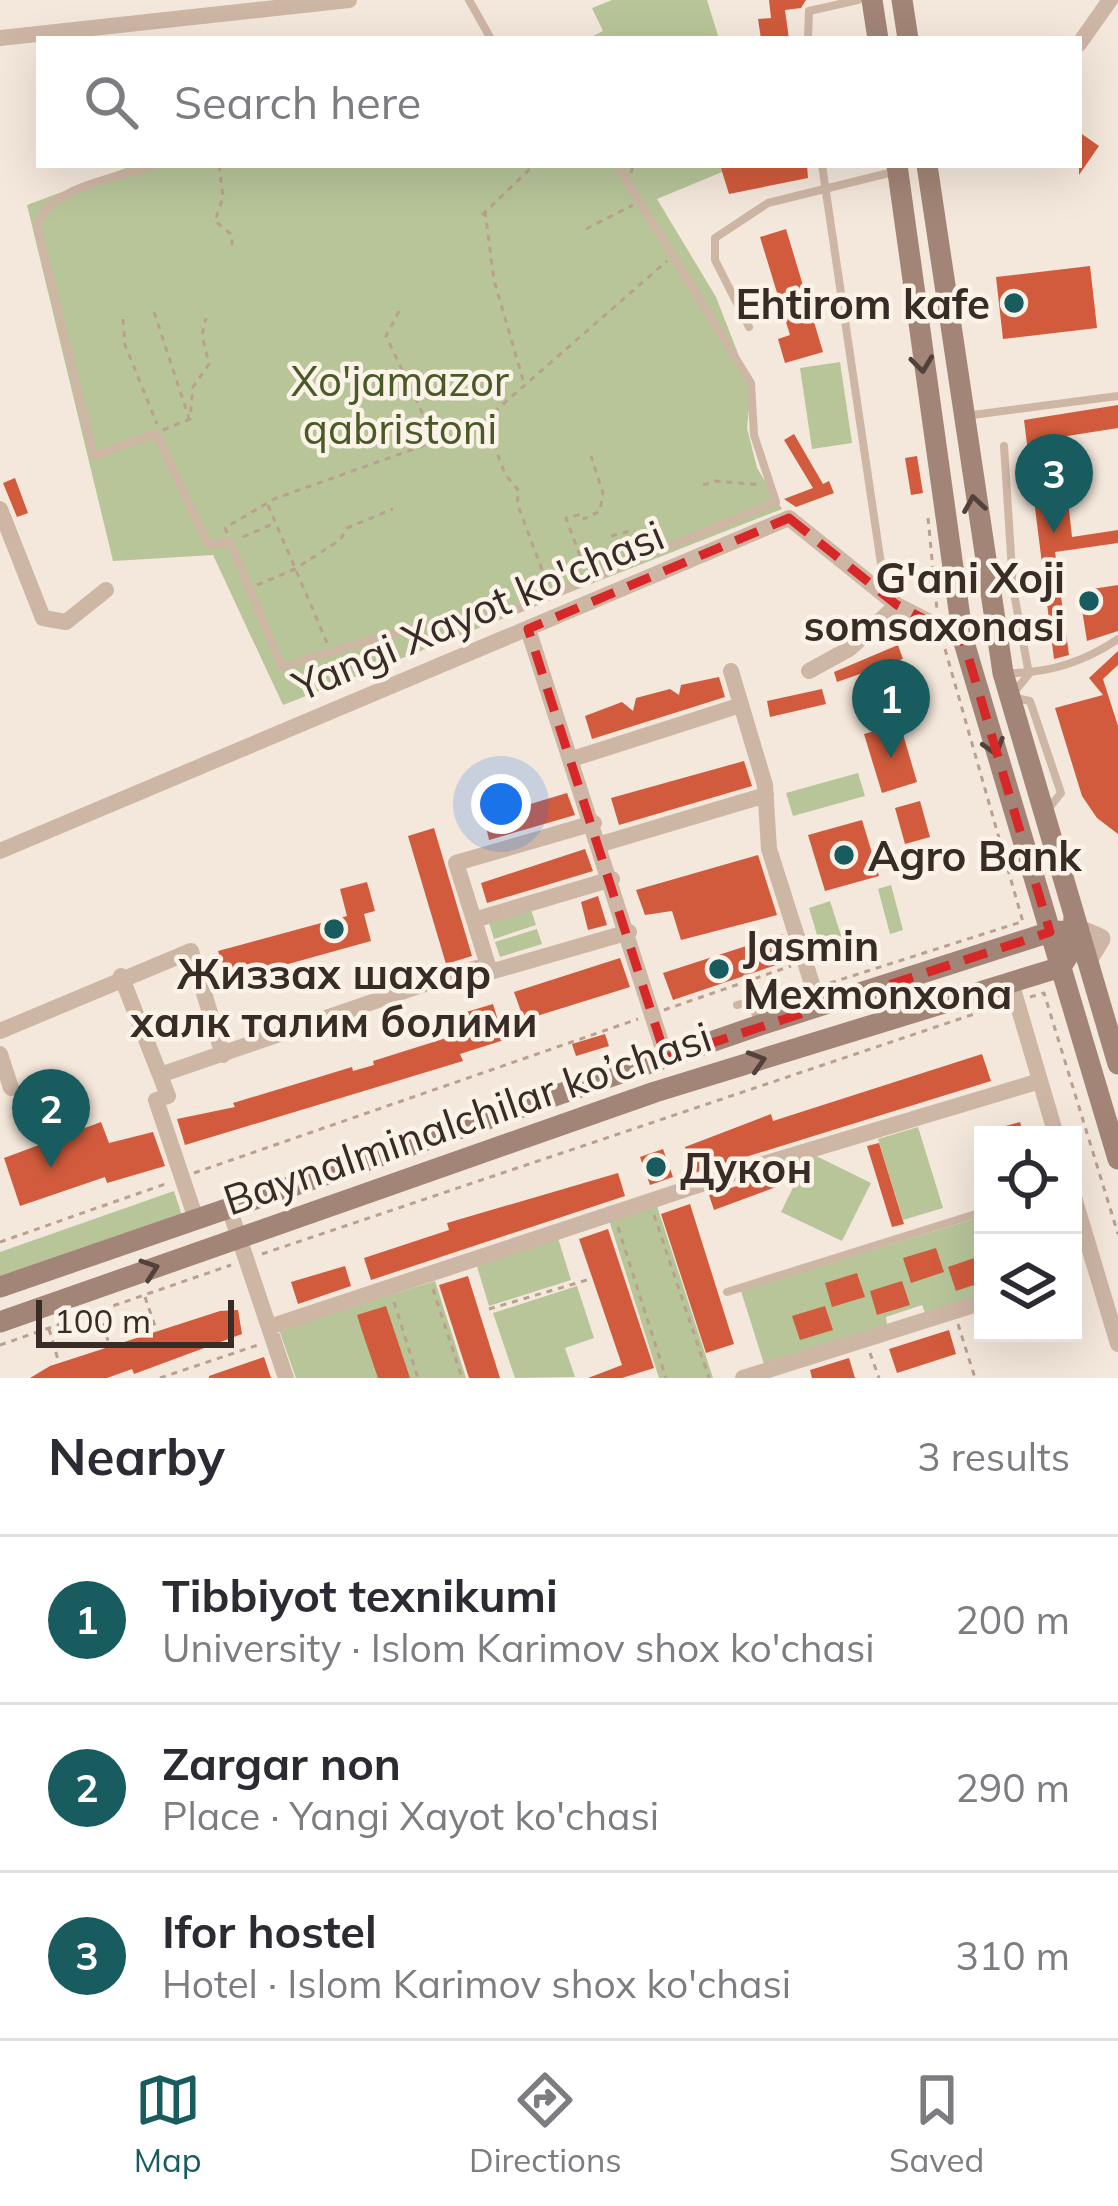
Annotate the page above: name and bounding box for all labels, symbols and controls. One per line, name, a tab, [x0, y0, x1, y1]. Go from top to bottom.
search box	[36, 36, 1082, 168]
icon: search	[78, 69, 144, 135]
text: Search here	[174, 74, 421, 130]
place label: Ehtirom kafe	[736, 277, 990, 330]
marker: Ehtirom kafe	[1001, 290, 1027, 316]
park label: Xo'jamazor qabristoni	[291, 354, 510, 455]
one-way arrow	[909, 355, 935, 374]
pin: 3	[1015, 434, 1093, 533]
one-way arrow	[963, 494, 988, 514]
street label: Yangi Xayot ko'chasi	[284, 508, 672, 713]
place label: G'ani Xoji somsaxonasi	[804, 551, 1065, 652]
marker: G'ani Xoji somsaxonasi	[1076, 588, 1102, 614]
pin: 1	[852, 659, 930, 758]
one-way arrow	[980, 736, 1005, 757]
your location	[471, 774, 531, 834]
place label: Agro Bank	[868, 829, 1082, 882]
marker: Agro Bank	[831, 842, 857, 868]
marker: Жиззах шахар халк талим болими	[321, 916, 347, 942]
place label: Jasmin Mexmonxona	[743, 919, 1012, 1020]
place label: Жиззах шахар халк талим болими	[129, 947, 538, 1048]
marker: Jasmin Mexmonxona	[706, 956, 732, 982]
street label: Baynalminalchilar ko’chasi	[216, 1010, 718, 1226]
one-way arrow	[746, 1050, 767, 1075]
pin: 2	[12, 1069, 90, 1168]
map controls	[974, 1126, 1082, 1342]
button: locate	[974, 1126, 1082, 1234]
place label: Дукон	[680, 1141, 812, 1194]
marker: Дукон	[643, 1154, 669, 1180]
button: layers	[974, 1234, 1082, 1342]
one-way arrow	[138, 1259, 159, 1283]
scale bar	[36, 1294, 234, 1347]
text: 100 m	[54, 1300, 151, 1341]
text: Nearby	[48, 1424, 225, 1488]
text: 3 results	[917, 1432, 1070, 1481]
text: Tibbiyot texnikumi	[162, 1567, 558, 1623]
text: 1	[75, 1595, 99, 1644]
text: 200 m	[955, 1595, 1070, 1644]
text: University · Islom Karimov shox ko'chasi	[162, 1623, 875, 1672]
text: Zargar non	[162, 1735, 401, 1791]
text: 2	[75, 1763, 99, 1812]
text: 290 m	[955, 1763, 1070, 1812]
text: Place · Yangi Xayot ko'chasi	[162, 1791, 659, 1840]
text: Ifor hostel	[162, 1903, 377, 1959]
text: 3	[75, 1931, 99, 1980]
text: 310 m	[955, 1931, 1070, 1980]
text: Hotel · Islom Karimov shox ko'chasi	[162, 1959, 791, 2008]
tab: Map	[134, 2067, 202, 2180]
tab: Directions	[469, 2067, 622, 2180]
tab: Saved	[889, 2067, 984, 2180]

